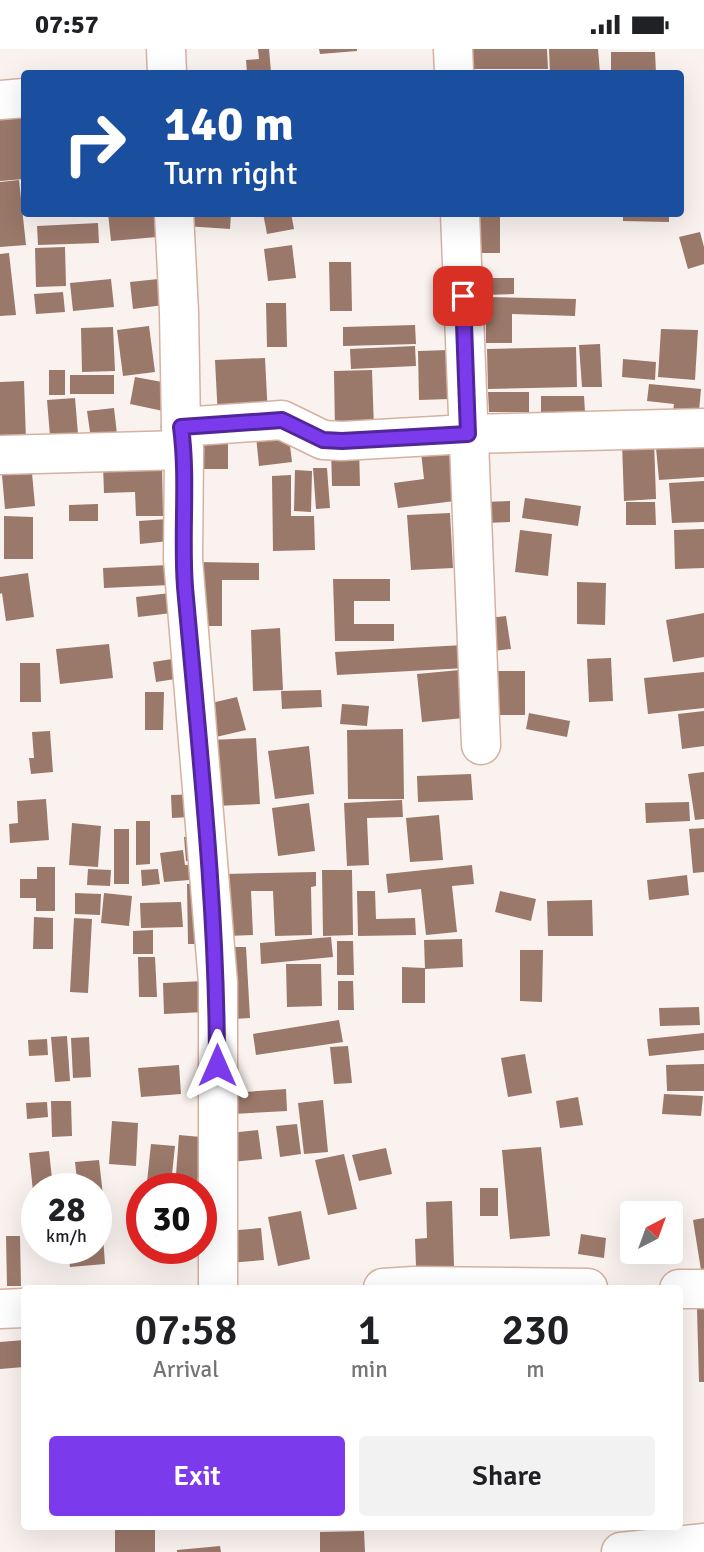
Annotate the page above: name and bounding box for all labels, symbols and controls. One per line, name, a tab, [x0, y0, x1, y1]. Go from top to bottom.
text: 07:57	[35, 9, 99, 41]
text: 140 m	[164, 94, 294, 154]
icon: right	[49, 98, 140, 189]
text: Turn right	[164, 154, 297, 193]
pin	[433, 266, 493, 326]
icon: arrive	[444, 277, 482, 315]
position arrow	[180, 1028, 254, 1102]
speed limit sign: 30	[126, 1173, 217, 1264]
text: 28	[48, 1188, 85, 1231]
north arrow	[620, 1201, 682, 1263]
map controls	[620, 1201, 683, 1264]
text: km/h	[46, 1225, 87, 1247]
text: 07:58	[135, 1305, 237, 1356]
text: 1	[358, 1305, 381, 1356]
text: 230	[501, 1305, 569, 1356]
text: Arrival	[153, 1355, 219, 1384]
text: min	[351, 1355, 388, 1384]
text: m	[526, 1355, 545, 1384]
button: Exit	[49, 1436, 345, 1516]
button: Share	[359, 1436, 655, 1516]

